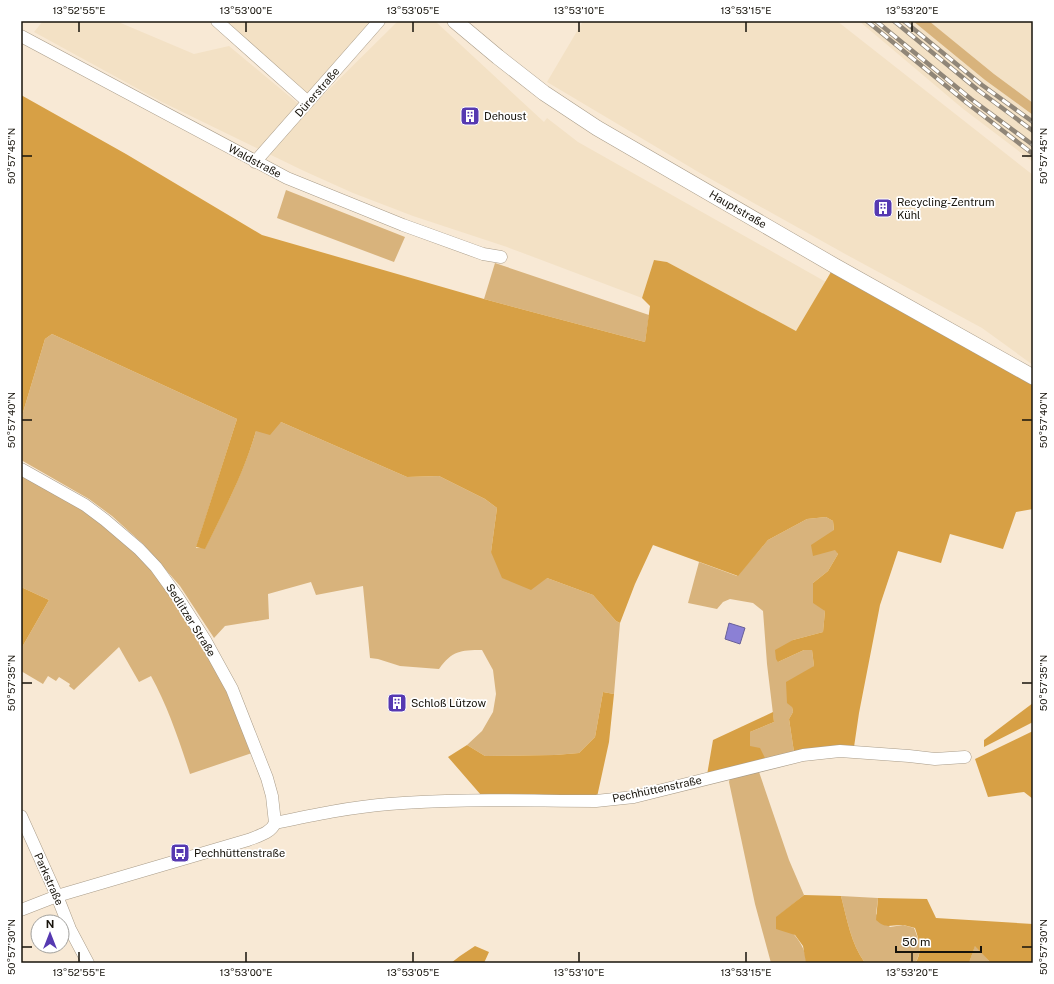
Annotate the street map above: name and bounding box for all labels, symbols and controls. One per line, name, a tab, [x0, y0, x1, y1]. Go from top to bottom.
text: 13°52'55"E	[52, 4, 106, 16]
text: 13°53'00"E	[220, 4, 272, 16]
text: 13°53'05"E	[386, 4, 440, 16]
text: 13°53'10"E	[554, 4, 604, 16]
text: 13°53'15"E	[720, 4, 772, 16]
text: 13°53'20"E	[886, 4, 938, 16]
street label: Dürerstraße	[292, 65, 342, 119]
building icon: Dehoust	[459, 105, 481, 127]
place label: Dehoust	[484, 110, 527, 122]
text: 50°57'45"N	[5, 128, 17, 184]
text: 50°57'45"N	[1037, 128, 1049, 184]
street label: Waldstraße	[226, 142, 284, 180]
street label: Hauptstraße	[707, 188, 769, 230]
place label: Recycling-Zentrum Kühl	[897, 196, 994, 221]
building icon: Recycling-Zentrum Kühl	[872, 197, 894, 219]
text: 50°57'40"N	[5, 392, 17, 448]
text: 50°57'40"N	[1037, 392, 1049, 448]
street label: Sedlitzer Straße	[164, 582, 218, 658]
text: 50°57'35"N	[5, 655, 17, 711]
text: 50°57'35"N	[1037, 655, 1049, 711]
building icon: Schloß Lützow	[386, 692, 408, 714]
place label: Schloß Lützow	[411, 697, 486, 709]
street label: Pechhüttenstraße	[611, 774, 703, 804]
bus stop icon: Pechhüttenstraße	[169, 842, 191, 864]
place label: Pechhüttenstraße	[194, 847, 285, 859]
street label: Parkstraße	[32, 851, 66, 907]
north arrow	[30, 914, 70, 954]
text: N	[46, 918, 54, 930]
text: 50°57'30"N	[5, 919, 17, 975]
text: 50°57'30"N	[1037, 919, 1049, 975]
scale bar	[896, 928, 981, 954]
text: 50 m	[902, 935, 930, 949]
text: 13°52'55"E	[52, 966, 106, 978]
text: 13°53'00"E	[220, 966, 272, 978]
text: 13°53'05"E	[386, 966, 440, 978]
text: 13°53'10"E	[554, 966, 604, 978]
text: 13°53'15"E	[720, 966, 772, 978]
text: 13°53'20"E	[886, 966, 938, 978]

